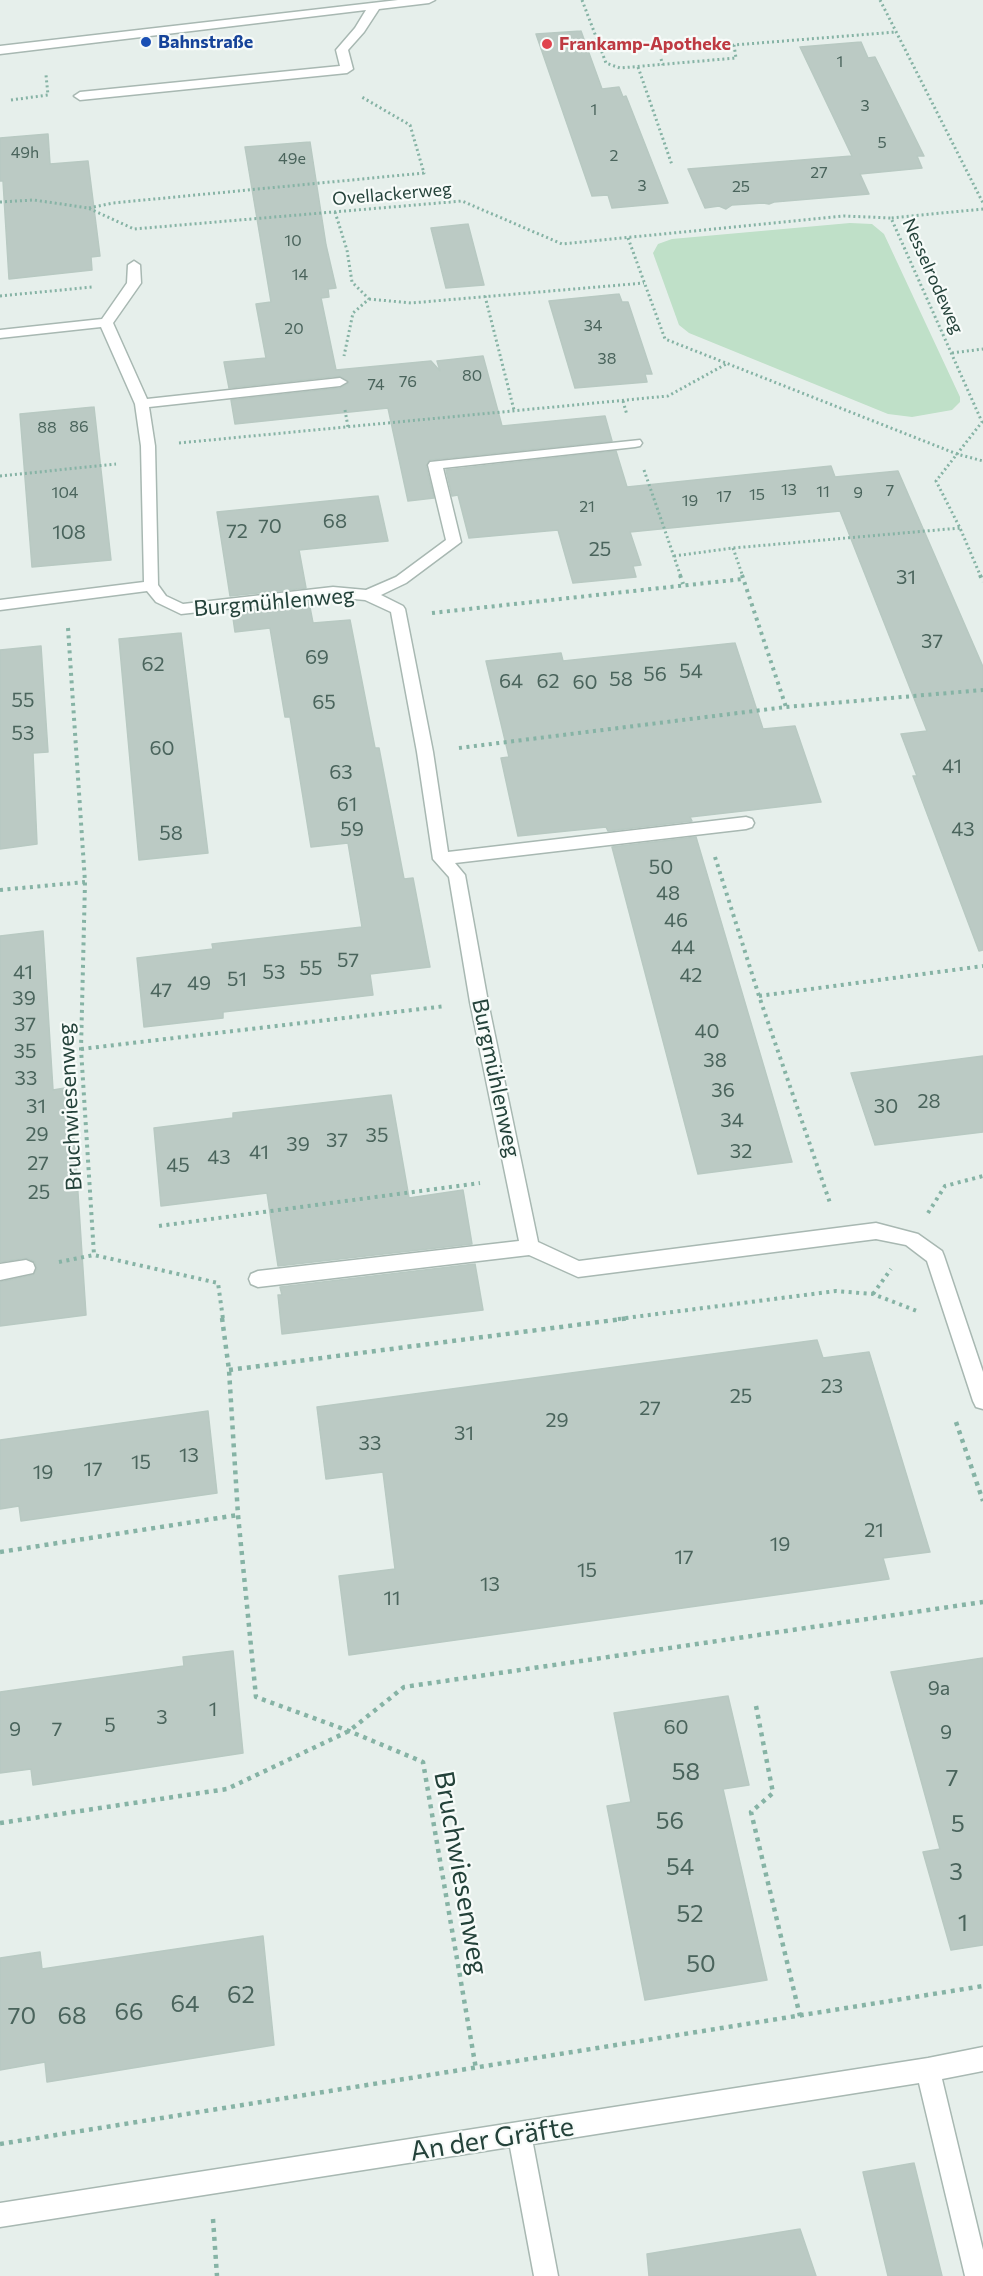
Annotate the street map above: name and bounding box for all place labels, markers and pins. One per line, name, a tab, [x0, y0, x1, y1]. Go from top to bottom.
place label: Bahnstraße	[158, 31, 253, 53]
place label: Frankamp-Apotheke	[559, 33, 731, 55]
marker: Bahnstraße	[139, 35, 153, 49]
marker: Frankamp-Apotheke	[540, 37, 554, 51]

